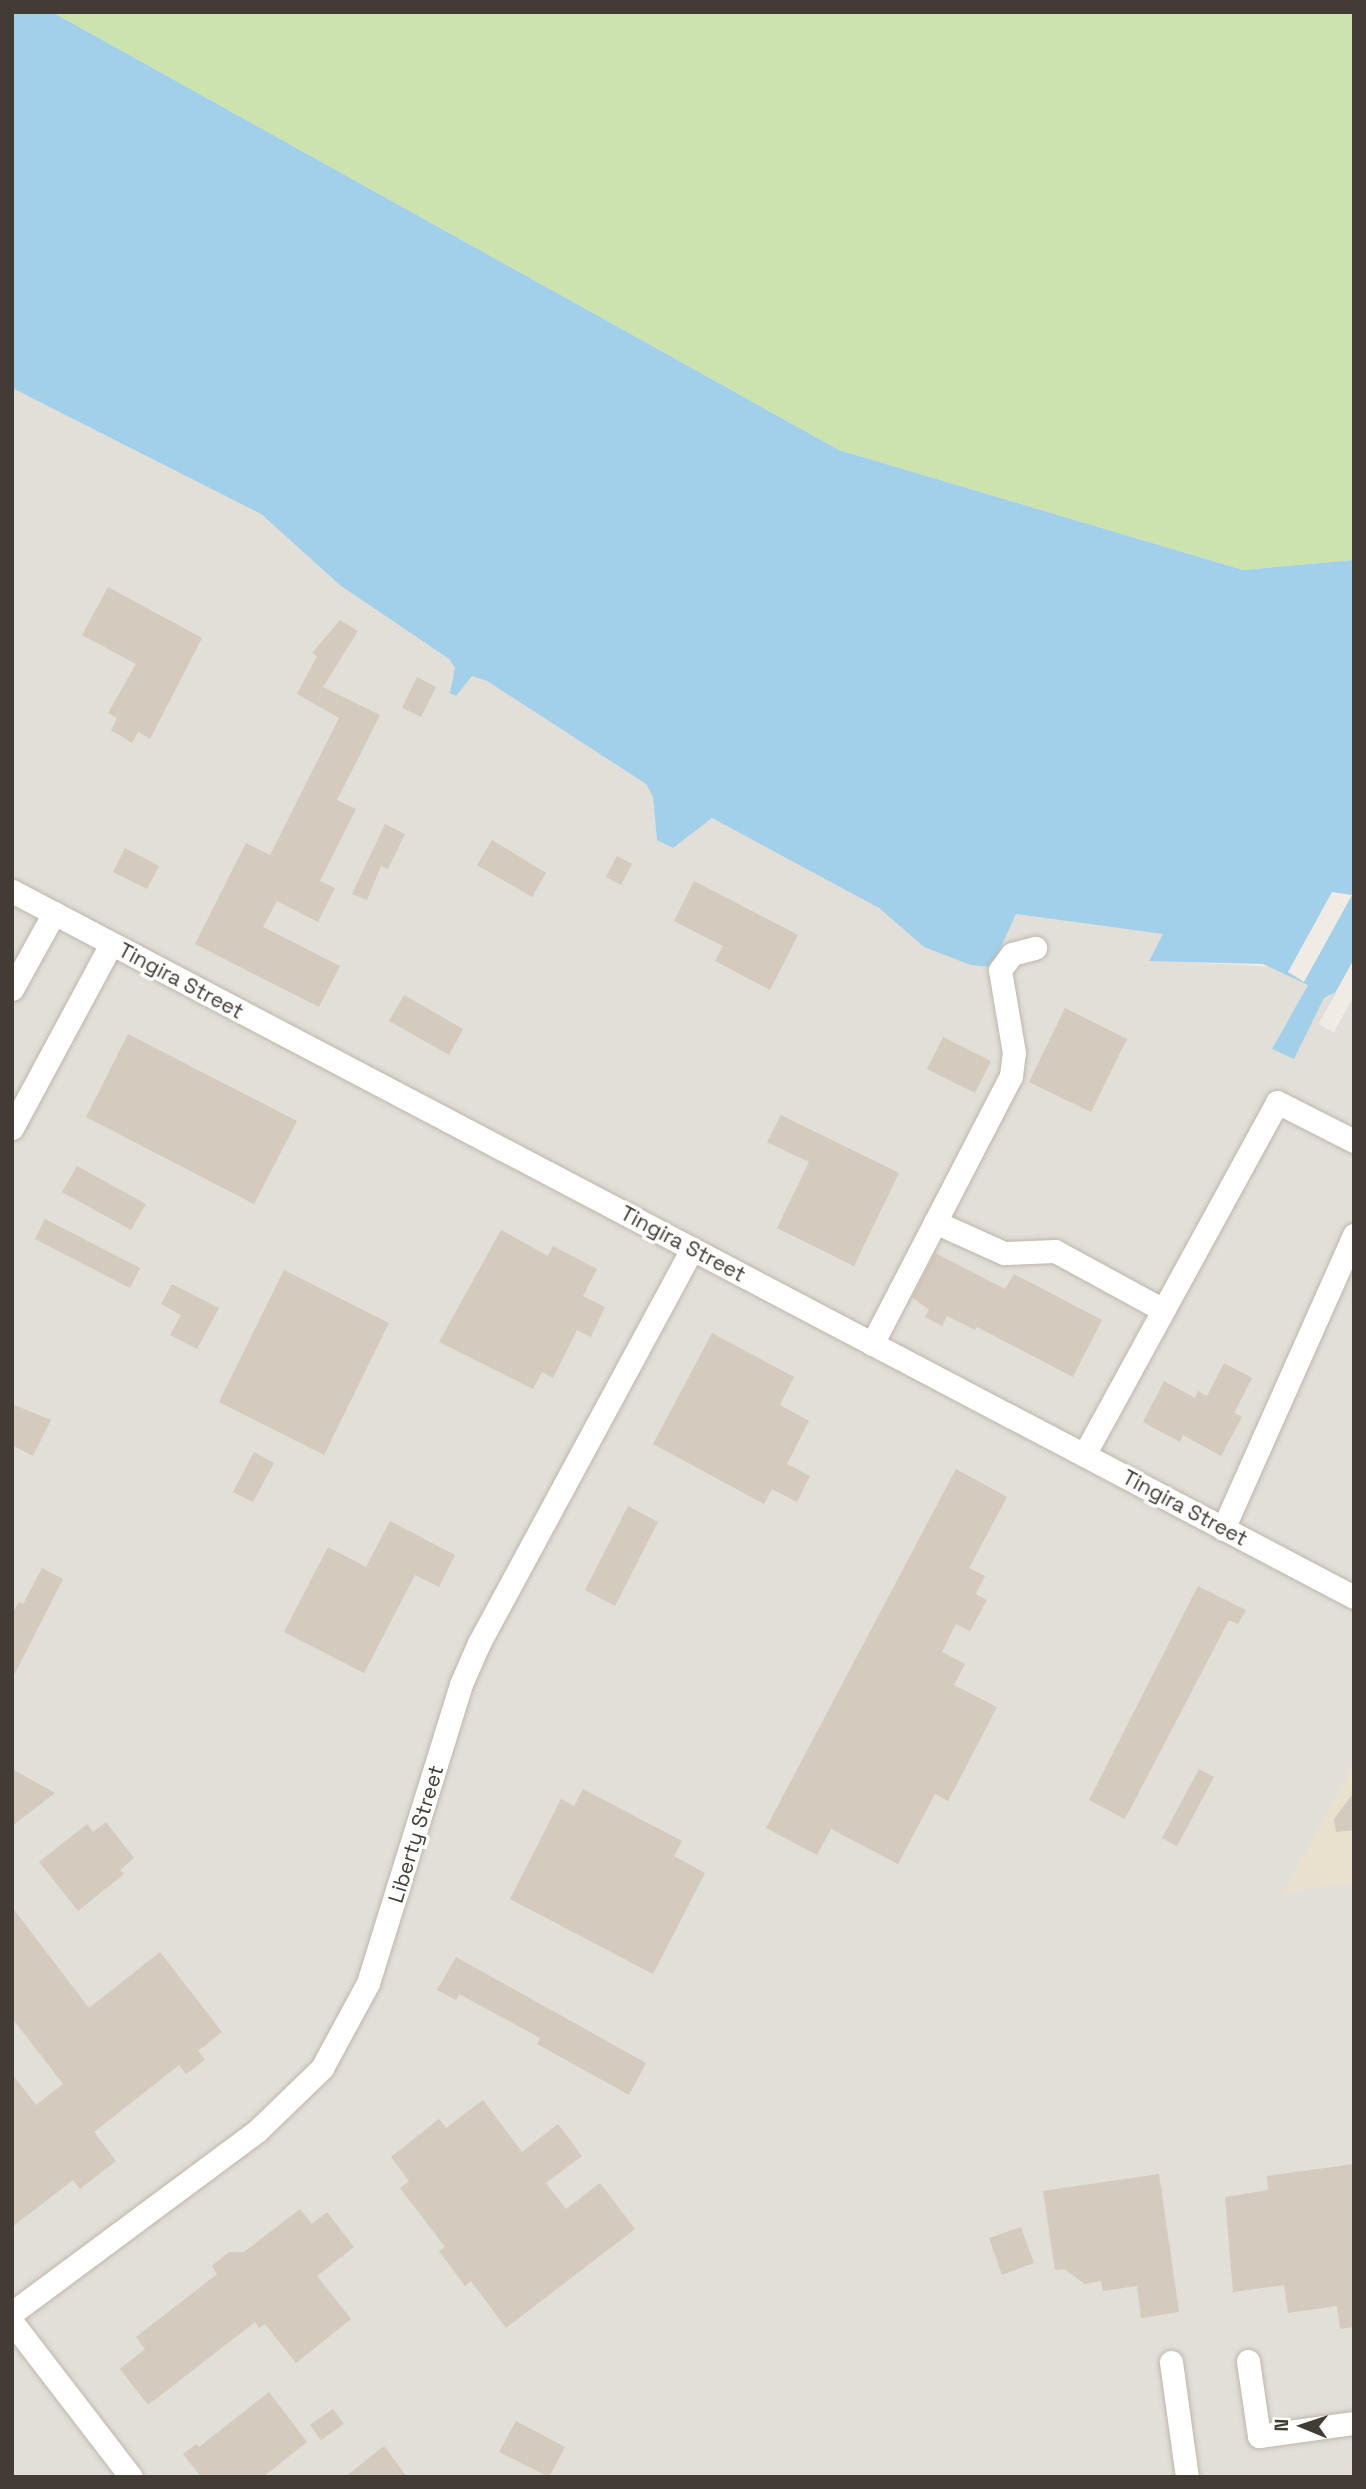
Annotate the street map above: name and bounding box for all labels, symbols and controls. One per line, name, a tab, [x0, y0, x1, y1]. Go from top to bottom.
street label: Tingira Street	[114, 937, 248, 1025]
street label: Tingira Street	[616, 1200, 750, 1288]
street label: Tingira Street	[1118, 1464, 1252, 1552]
street label: Liberty Street	[383, 1762, 449, 1906]
north arrow	[1268, 2391, 1338, 2461]
text: N	[1269, 2418, 1294, 2432]

